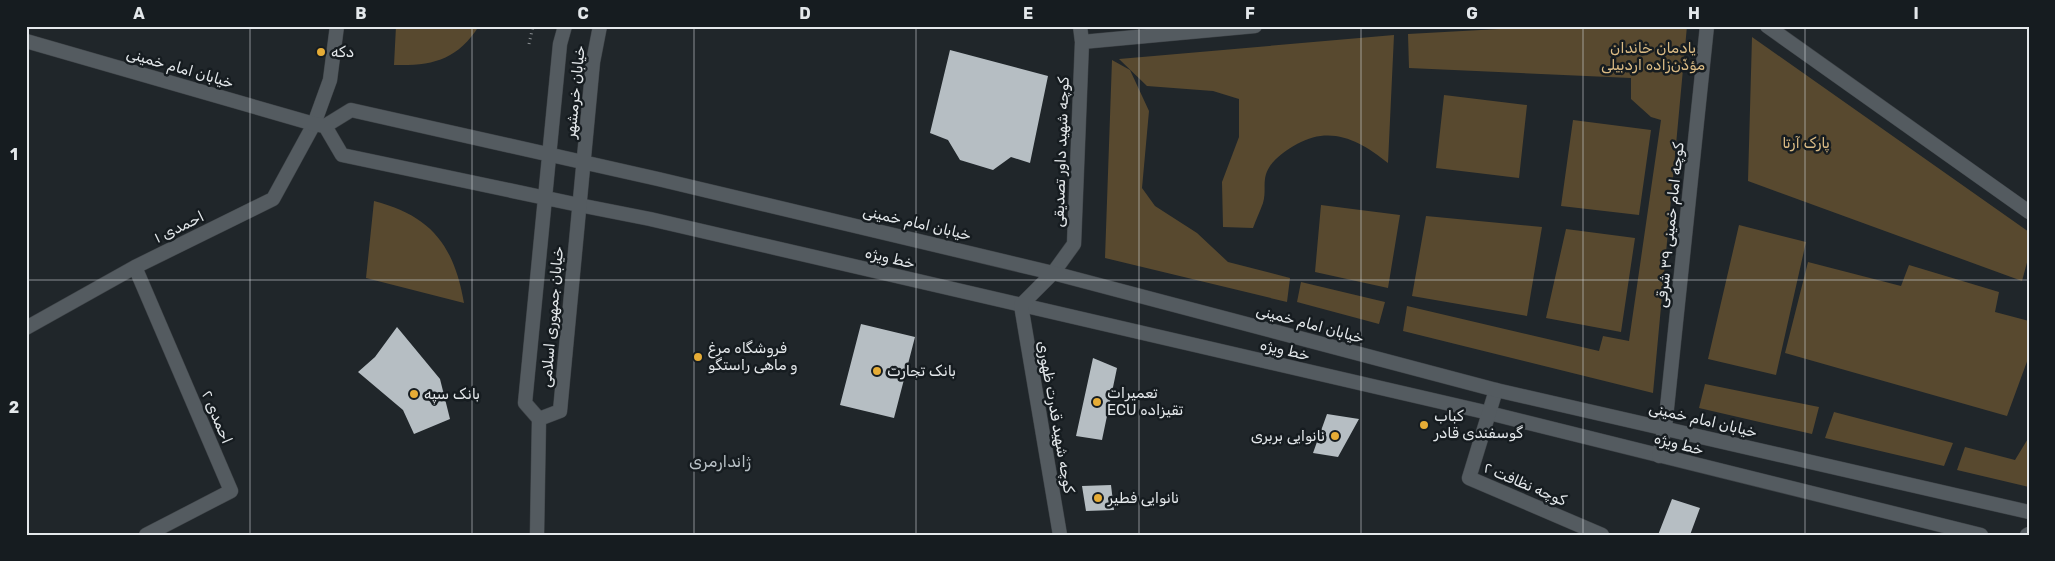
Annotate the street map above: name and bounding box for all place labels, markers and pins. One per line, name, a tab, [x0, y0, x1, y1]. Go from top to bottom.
place label: دکه	[331, 43, 354, 61]
marker: دکه	[315, 46, 327, 58]
place label: فروشگاه مرغ و ماهی راستگو	[708, 339, 798, 375]
marker: فروشگاه مرغ و ماهی راستگو	[692, 351, 704, 363]
place label: بانک تجارت	[887, 362, 956, 380]
marker: بانک تجارت	[871, 365, 883, 377]
place label: تعمیرات ECU تقیزاده	[1107, 384, 1183, 419]
place label: بانک سپه	[424, 385, 480, 404]
marker: بانک سپه	[408, 388, 420, 400]
marker: تعمیرات ECU تقیزاده	[1091, 396, 1103, 408]
place label: کباب گوسفندی قادر	[1433, 407, 1523, 442]
marker: کباب گوسفندی قادر	[1418, 419, 1430, 431]
place label: نانوایی بربری	[1251, 427, 1325, 445]
marker: نانوایی بربری	[1329, 430, 1341, 442]
place label: نانوایی فطیر	[1107, 489, 1179, 507]
marker: نانوایی فطیر	[1092, 492, 1104, 504]

